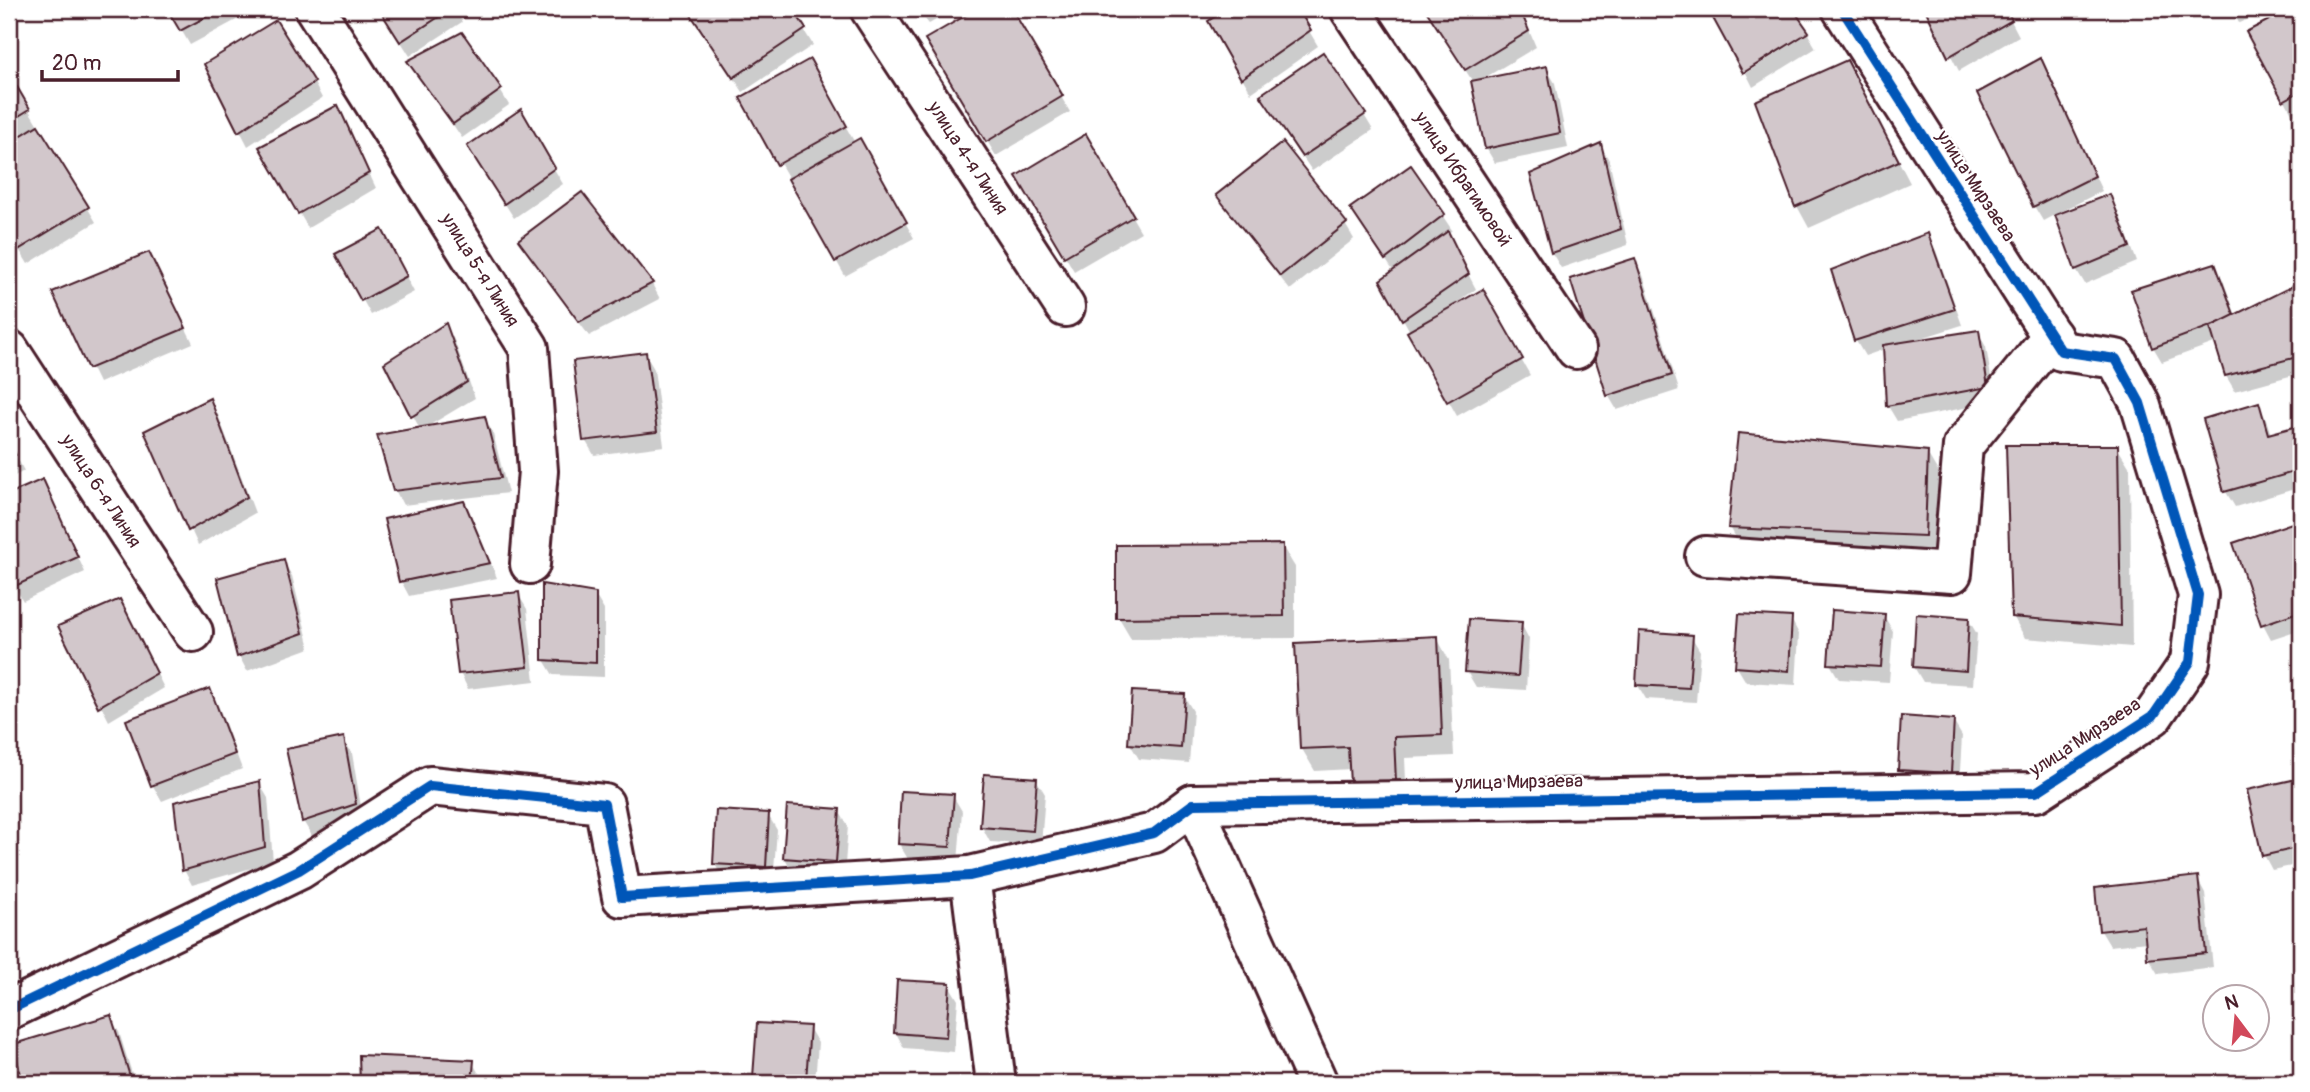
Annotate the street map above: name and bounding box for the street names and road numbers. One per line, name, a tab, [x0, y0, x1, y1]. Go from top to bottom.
street label: улица 4-я Линия	[922, 96, 1014, 219]
street label: улица Ибрагимовой	[1408, 106, 1517, 251]
street label: улица Мирзаева	[1931, 125, 2021, 246]
street label: улица 5-я Линия	[435, 208, 525, 331]
street label: улица 6-я Линия	[55, 429, 147, 552]
street label: улица Мирзаева	[2024, 692, 2145, 782]
street label: улица Мирзаева	[1454, 769, 1583, 795]

